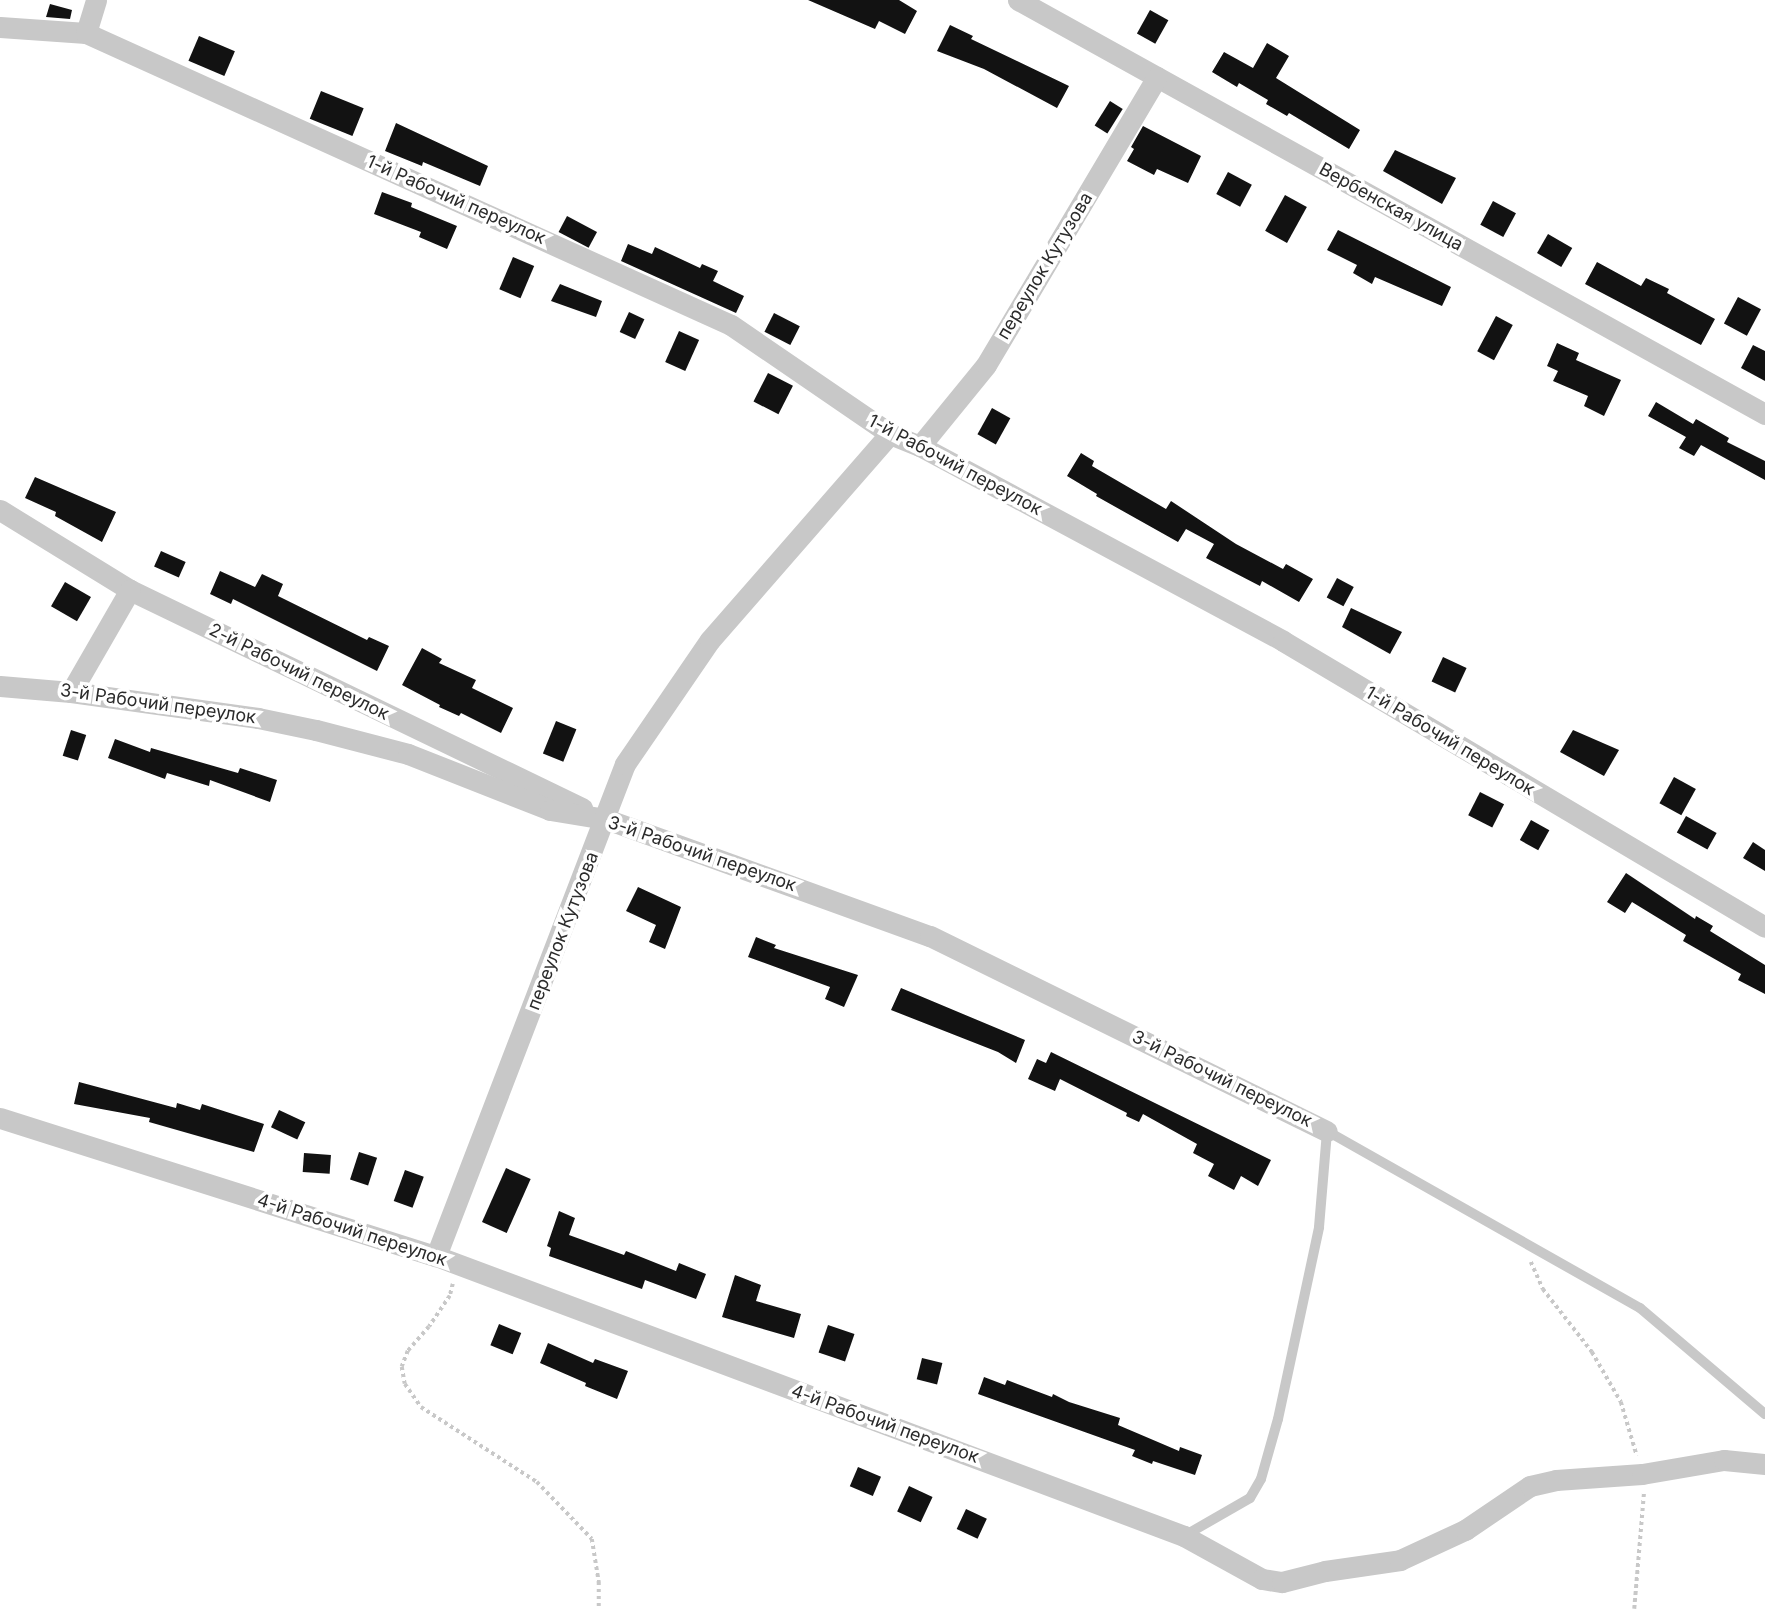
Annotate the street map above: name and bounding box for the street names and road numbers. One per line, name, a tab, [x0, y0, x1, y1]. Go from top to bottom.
street label: 1-й Рабочий переулок	[363, 151, 549, 249]
street label: Вербенская улица	[1315, 158, 1467, 256]
street label: переулок Кутузова	[993, 189, 1097, 343]
street label: 1-й Рабочий переулок	[864, 410, 1046, 520]
street label: 2-й Рабочий переулок	[206, 619, 392, 725]
street label: 3-й Рабочий переулок	[59, 680, 257, 728]
street label: 1-й Рабочий переулок	[1361, 682, 1539, 800]
street label: 3-й Рабочий переулок	[605, 812, 799, 896]
street label: переулок Кутузова	[523, 849, 603, 1013]
street label: 3-й Рабочий переулок	[1128, 1026, 1316, 1132]
street label: 4-й Рабочий переулок	[254, 1189, 450, 1271]
street label: 4-й Рабочий переулок	[788, 1380, 982, 1468]

